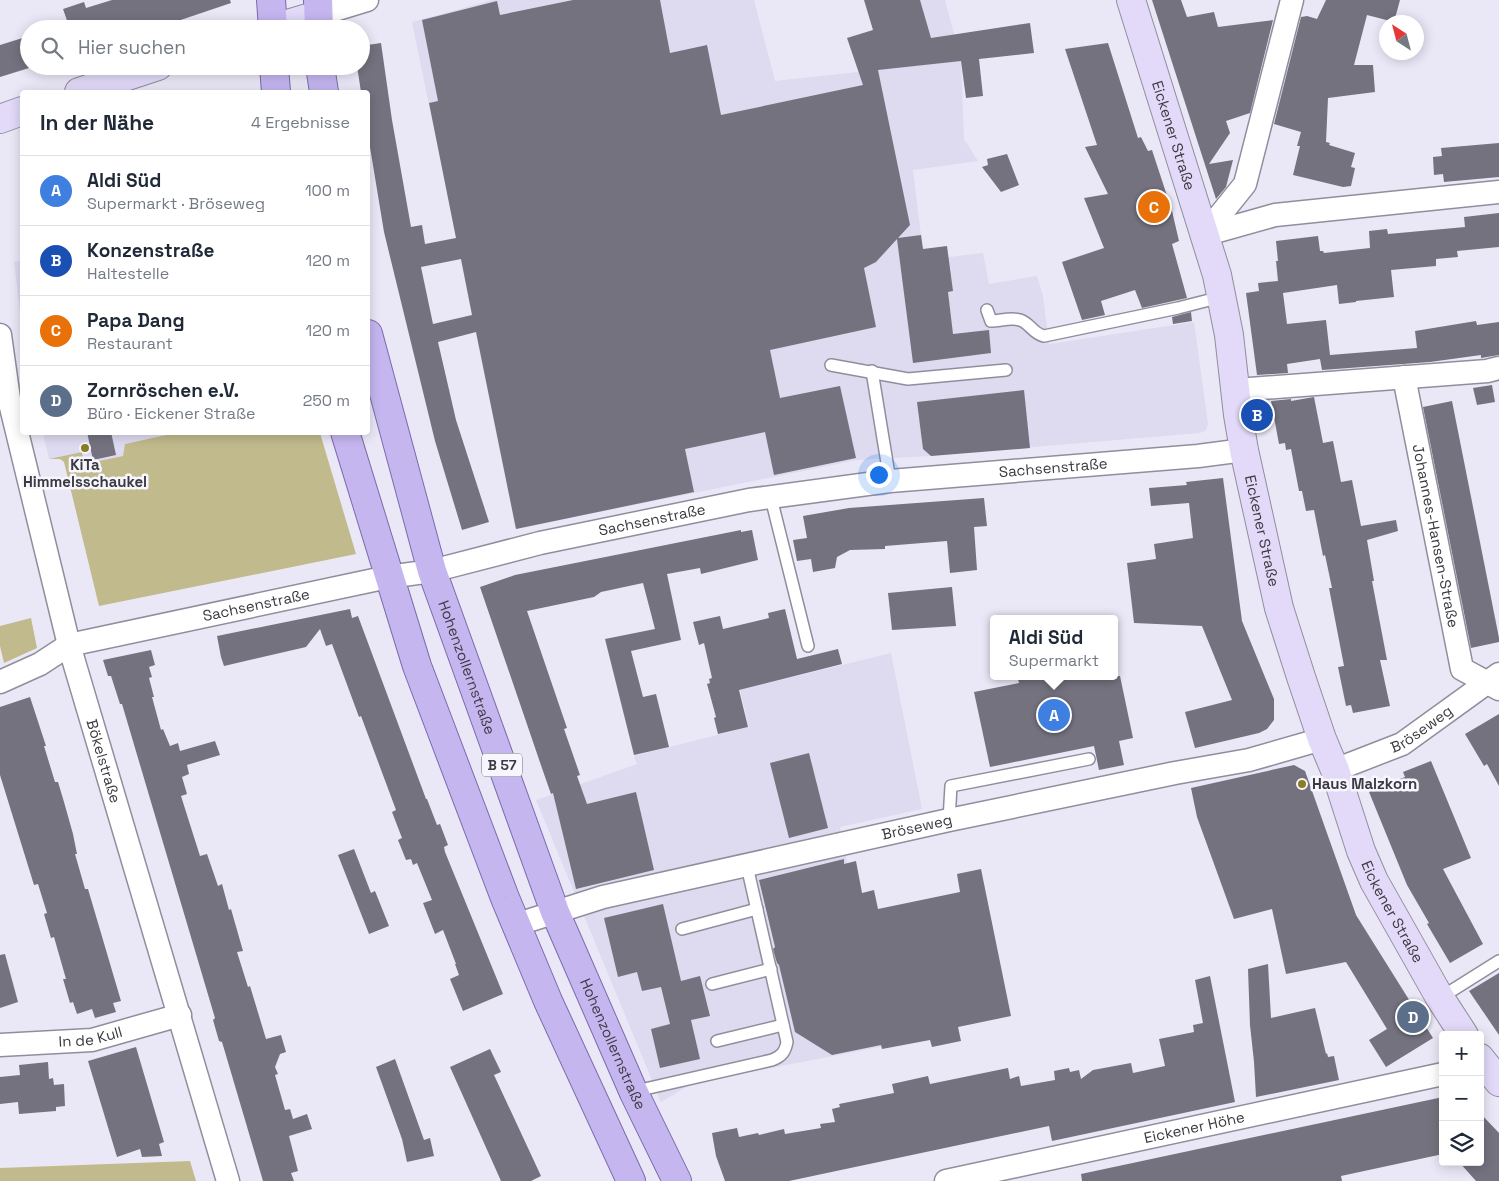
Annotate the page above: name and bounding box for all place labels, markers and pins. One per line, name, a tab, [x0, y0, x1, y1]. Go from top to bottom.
pin: C	[1138, 188, 1170, 226]
pin: B	[1241, 396, 1273, 434]
marker: KiTa Himmelsschaukel	[79, 442, 91, 454]
place label: KiTa Himmelsschaukel	[23, 455, 147, 491]
pin: A	[1038, 696, 1070, 734]
place label: Haus Malzkorn	[1312, 774, 1417, 793]
marker: Haus Malzkorn	[1296, 778, 1308, 790]
pin: D	[1397, 998, 1429, 1036]

